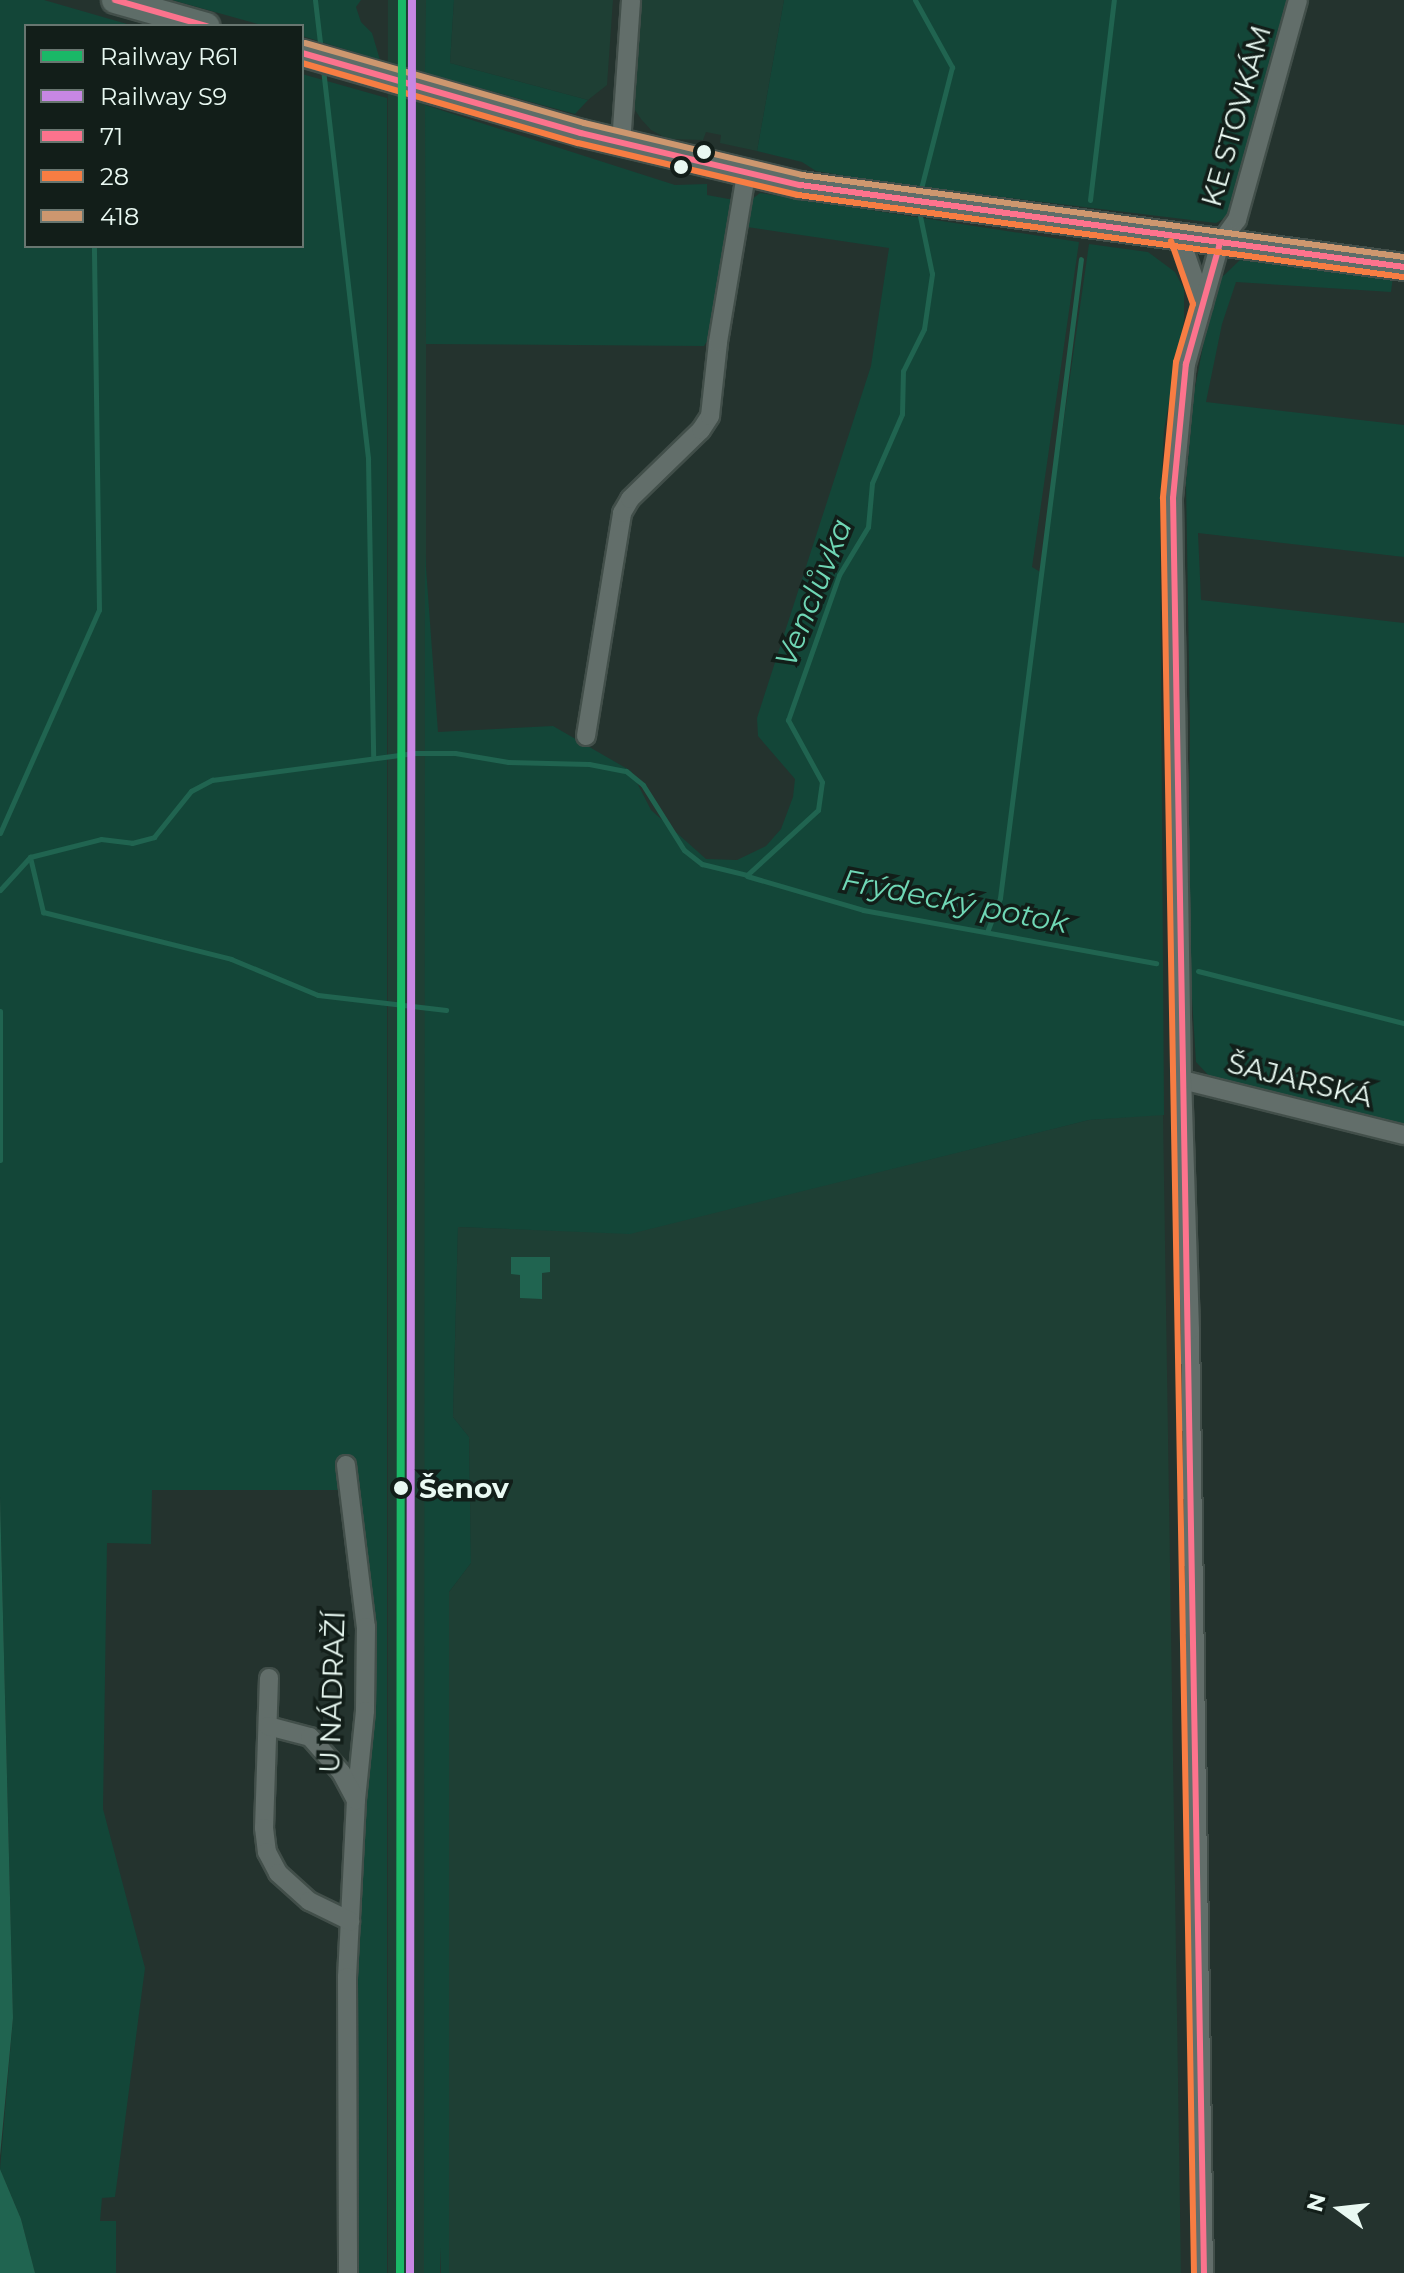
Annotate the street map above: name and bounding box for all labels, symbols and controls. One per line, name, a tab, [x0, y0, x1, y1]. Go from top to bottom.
street label: KE STOVKÁM	[1194, 22, 1278, 210]
legend	[24, 24, 304, 248]
text: Railway R61	[100, 42, 239, 71]
text: Railway S9	[100, 82, 227, 111]
text: 71	[100, 122, 123, 151]
unlabelled marker	[696, 144, 712, 160]
unlabelled marker	[673, 159, 689, 175]
text: 28	[100, 162, 129, 191]
text: 418	[100, 202, 139, 231]
water label: Venclůvka	[768, 514, 860, 672]
water label: Frýdecký potok	[839, 862, 1071, 942]
street label: ŠAJARSKÁ	[1224, 1046, 1376, 1114]
place label: Šenov	[419, 1471, 509, 1505]
marker: Šenov	[390, 1477, 412, 1499]
street label: U NÁDRAŽÍ	[312, 1610, 352, 1774]
north arrow	[1300, 2169, 1380, 2249]
text: N	[1301, 2191, 1332, 2215]

